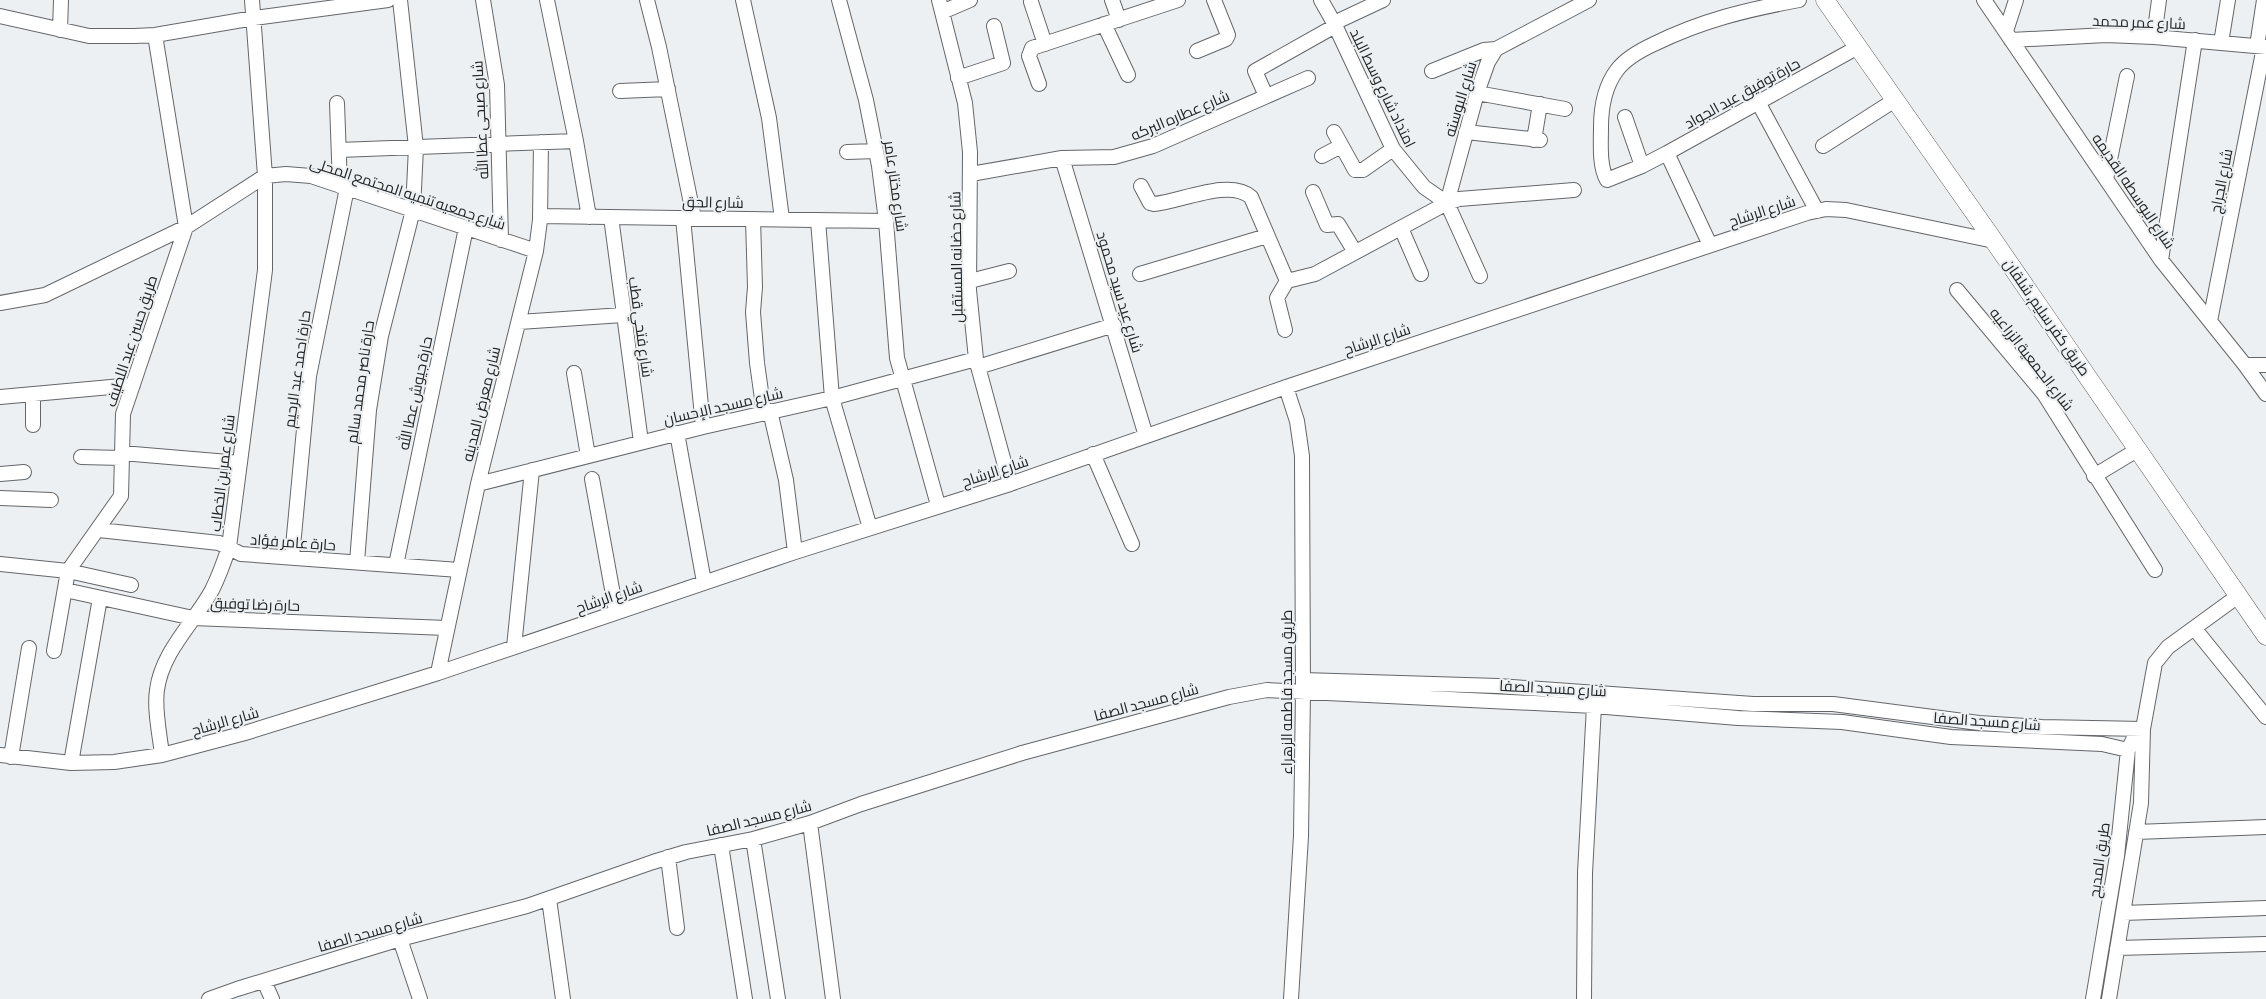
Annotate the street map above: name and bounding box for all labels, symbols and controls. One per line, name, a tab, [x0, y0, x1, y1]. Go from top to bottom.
street label: شارع عمر محمد	[2092, 12, 2186, 35]
street label: امتداد شارع وسط البلد	[1344, 26, 1419, 152]
street label: حارة توفيق عبد الجواد	[1681, 54, 1804, 134]
street label: شارع البوسته	[1440, 59, 1482, 140]
street label: شارع صبحى عطا الله	[467, 60, 495, 180]
street label: شارع عطاره البركه	[1128, 87, 1233, 146]
street label: شارع البوسطه القديمه	[2087, 130, 2179, 254]
street label: شارع مختار عامر	[878, 138, 911, 233]
street label: شارع الجراج	[2206, 147, 2239, 215]
street label: شارع جمعيه تنميه المجتمع المحلى	[307, 153, 508, 236]
street label: شارع حضانه المستقبل	[946, 191, 969, 323]
street label: شارع الرشاح	[1726, 192, 1799, 233]
street label: شارع الحق	[682, 193, 744, 214]
street label: شارع عيد سيد محمود	[1091, 229, 1147, 356]
street label: طريق كفر سليم, شلقان	[1999, 255, 2094, 380]
street label: طريق حسن عبد اللطيف	[102, 273, 162, 410]
street label: شارع فتحي قطب	[622, 276, 656, 379]
street label: شارع الجمعية الزراعيه	[1984, 304, 2077, 416]
street label: حارة احمد عبد الرحيم	[280, 309, 316, 429]
street label: حارة ناصر محمد سالم	[343, 319, 379, 445]
street label: شارع الرشاح	[1341, 320, 1414, 361]
street label: حارة جيوش عطا الله	[394, 334, 437, 452]
street label: شارع معرض المدينه	[458, 345, 506, 464]
street label: شارع مسجد الإحسان	[662, 384, 785, 431]
street label: شارع عمر بن الخطاب	[206, 413, 241, 533]
street label: شارع الرشاح	[959, 452, 1032, 493]
street label: حارة عامر فؤاد	[249, 531, 337, 554]
street label: شارع الرشاح	[573, 578, 646, 619]
street label: حارة رضا توفيق	[210, 594, 300, 616]
street label: طريق مسجد فاطمه الزهراء	[1278, 610, 1297, 774]
street label: شارع مسجد الصفا	[1499, 677, 1607, 702]
street label: شارع مسجد الصفا	[1092, 680, 1201, 727]
street label: شارع الرشاح	[189, 703, 261, 742]
street label: شارع مسجد الصفا	[1932, 709, 2041, 736]
street label: شارع مسجد الصفا	[705, 797, 814, 842]
street label: طريق المدبح	[2085, 821, 2116, 899]
street label: شارع مسجد الصفا	[316, 909, 425, 958]

